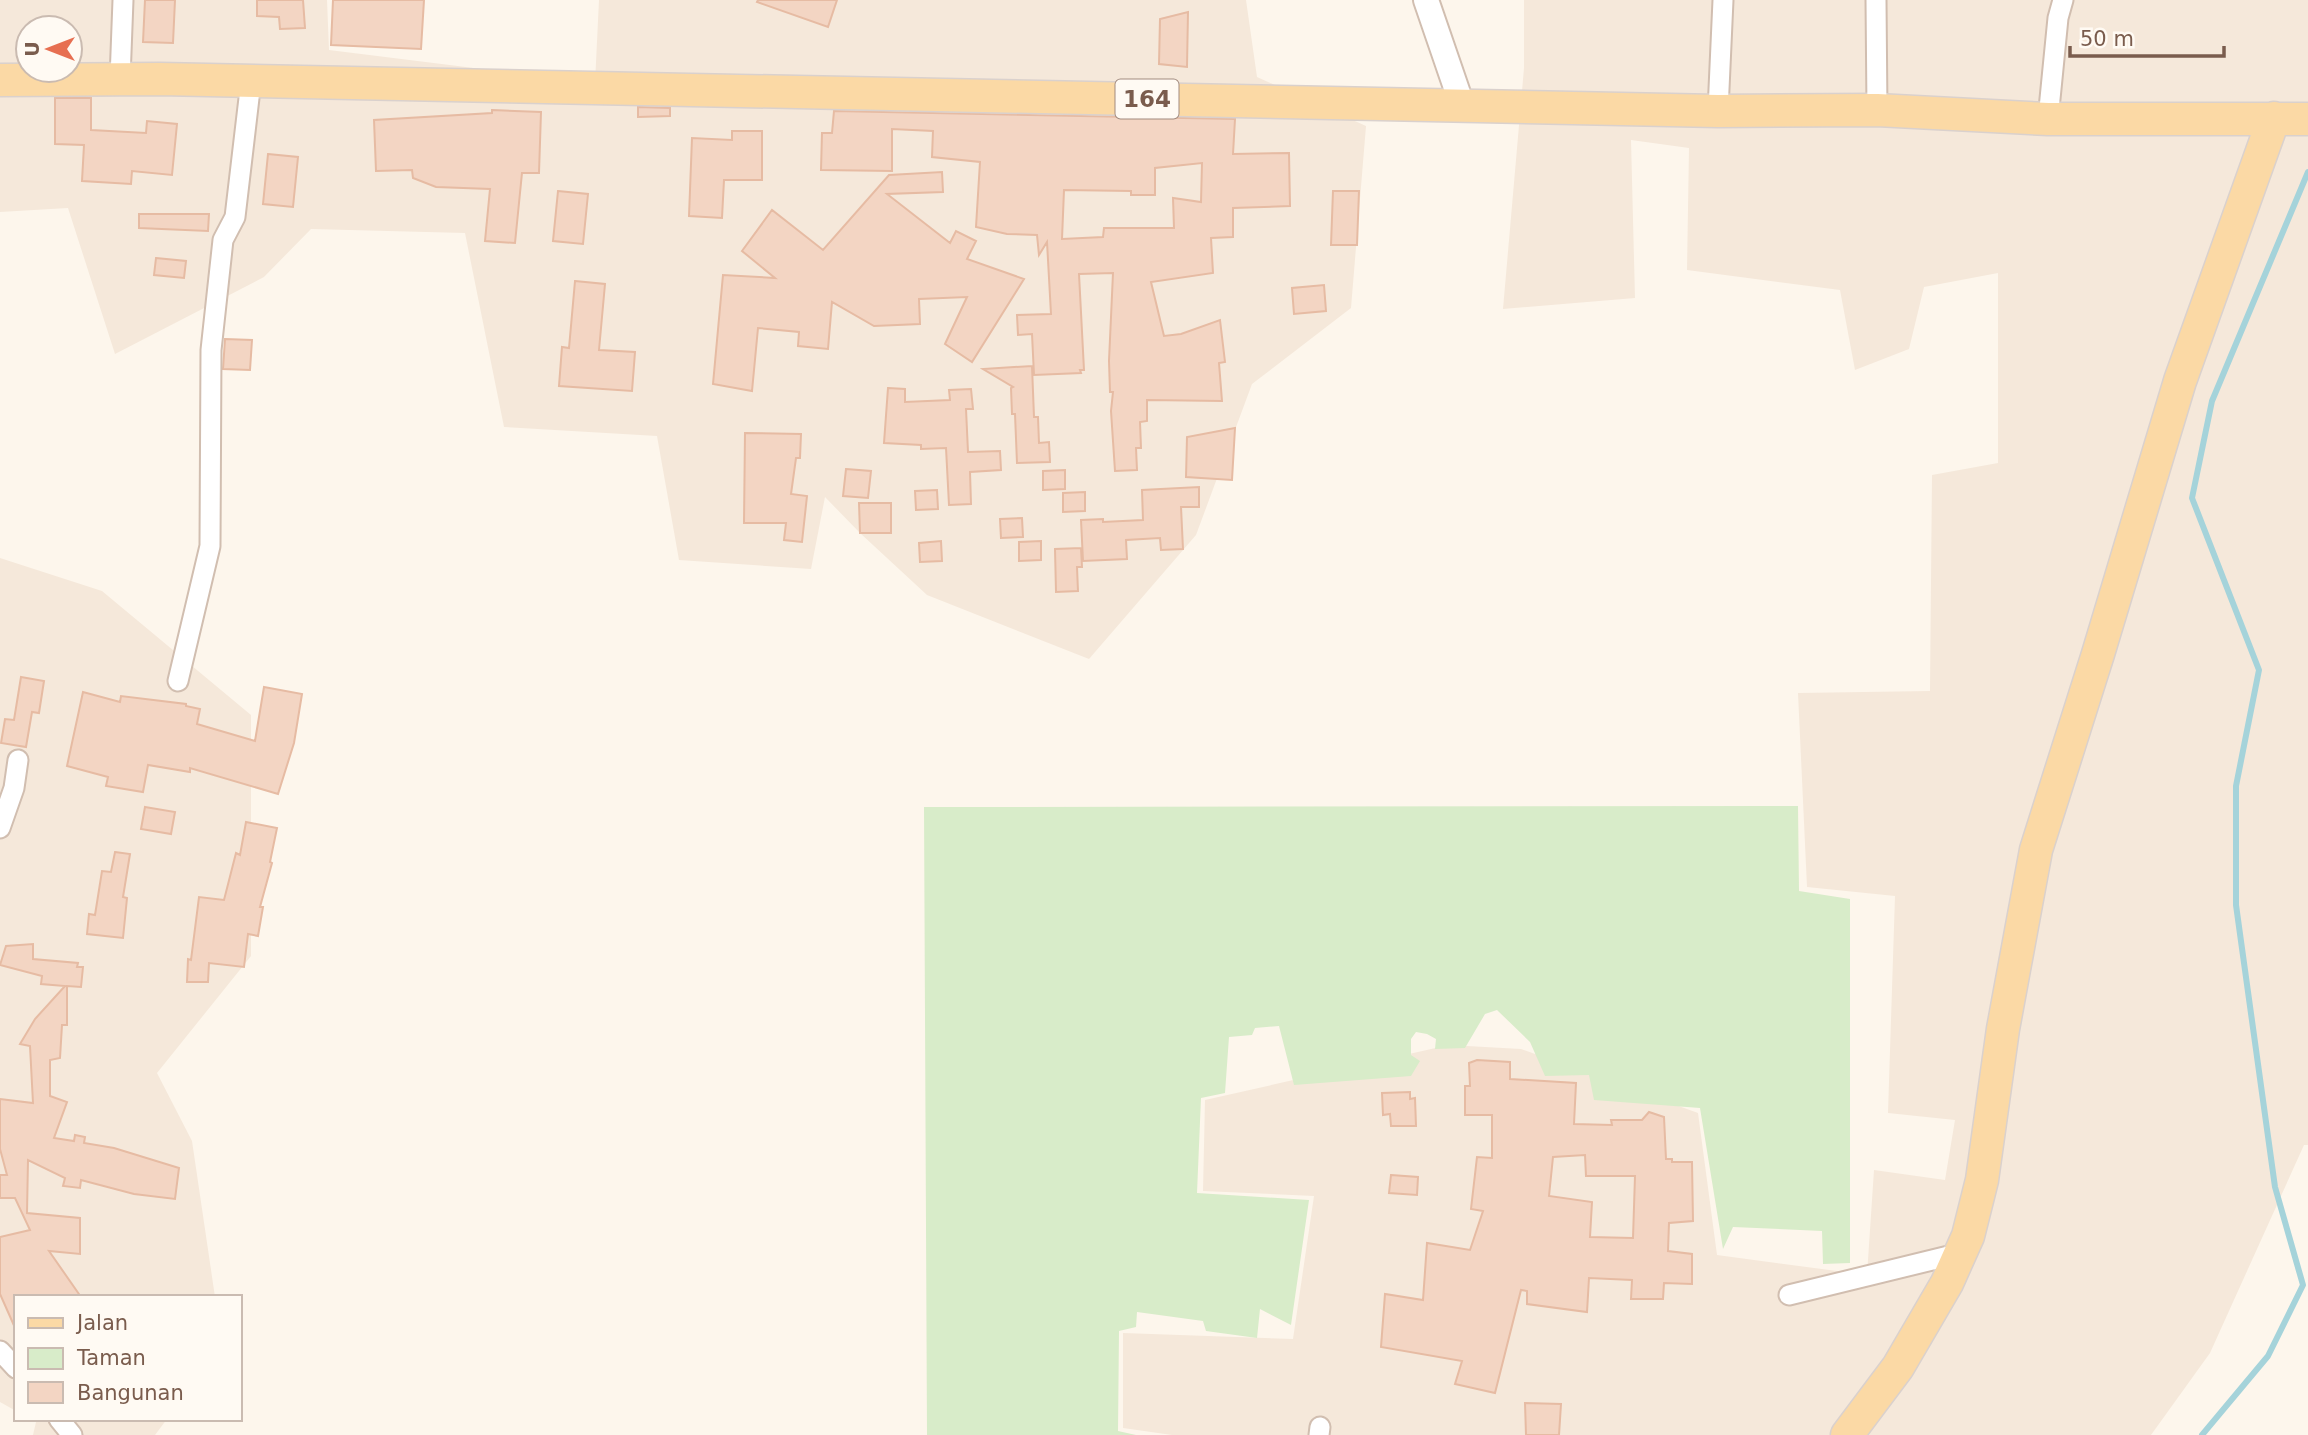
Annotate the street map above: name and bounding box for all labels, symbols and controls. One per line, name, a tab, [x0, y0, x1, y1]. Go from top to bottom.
north arrow	[14, 14, 84, 84]
scale bar	[2070, 14, 2224, 58]
text: 50 m	[2080, 27, 2134, 51]
text: U	[21, 41, 43, 57]
road number: 164	[1116, 80, 1178, 118]
legend	[14, 1295, 242, 1421]
text: Jalan	[75, 1311, 128, 1335]
text: Taman	[76, 1346, 146, 1370]
text: Bangunan	[77, 1381, 184, 1405]

